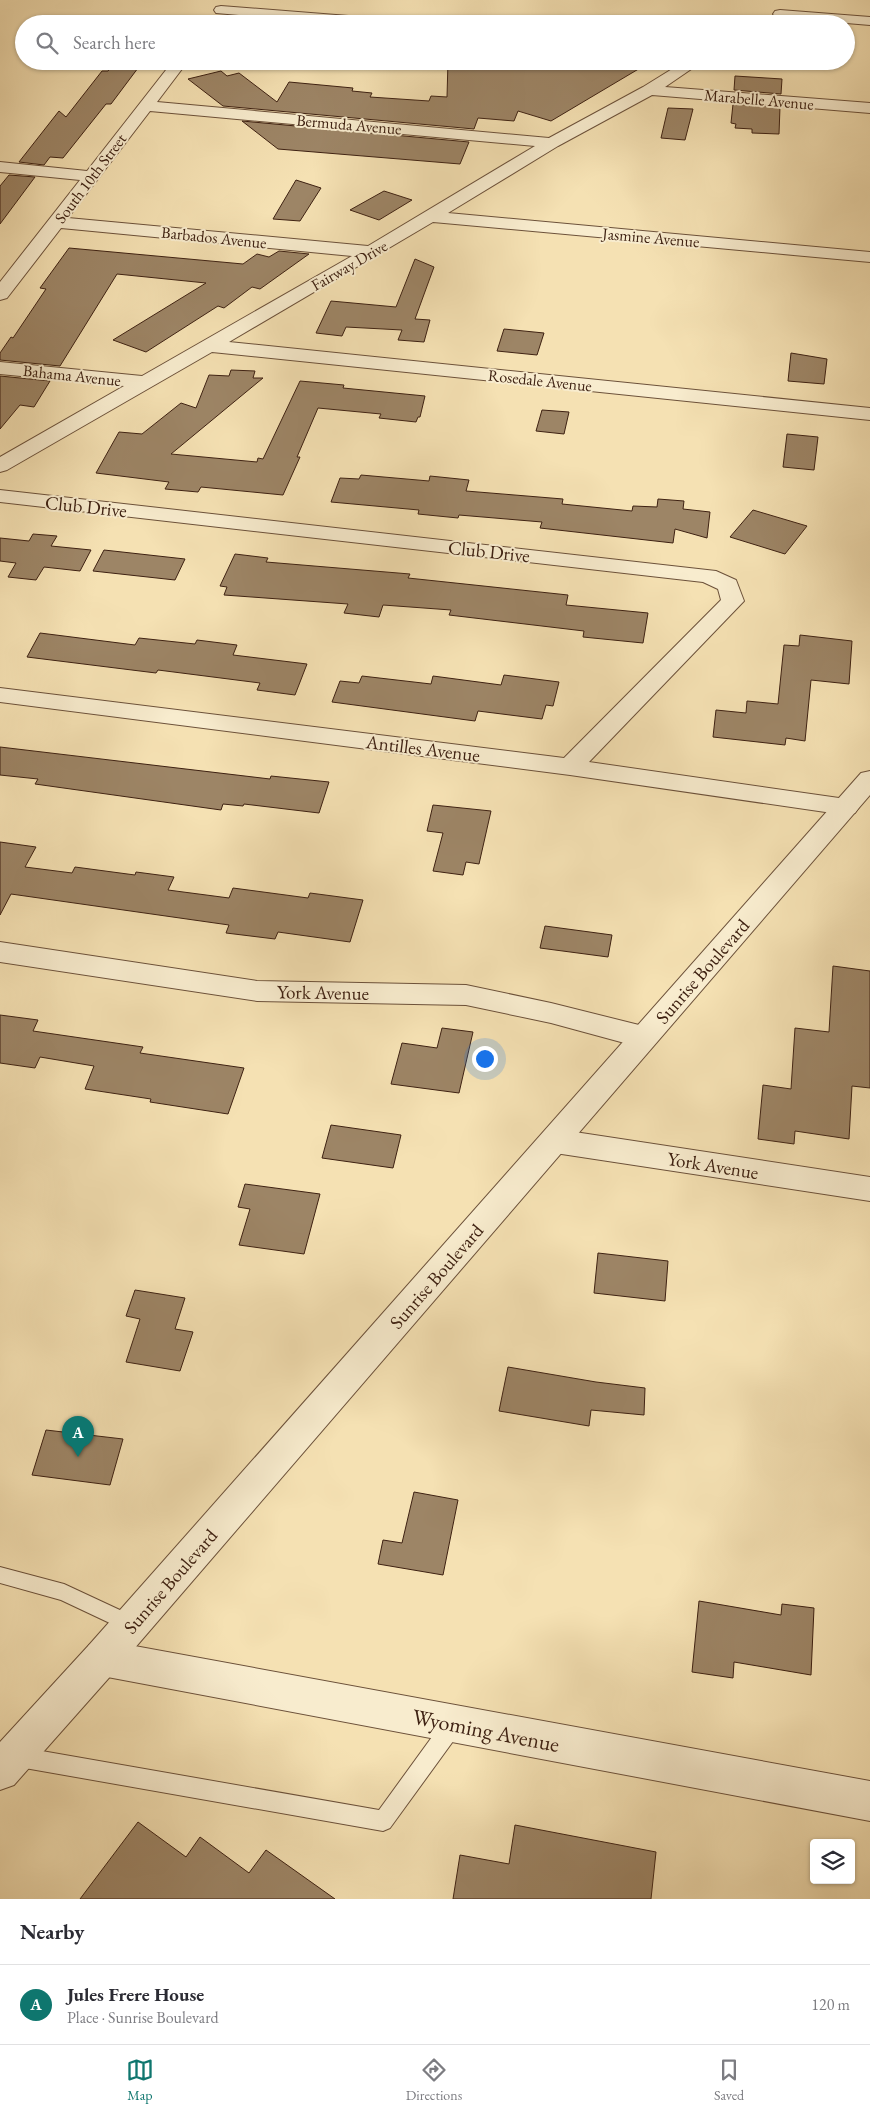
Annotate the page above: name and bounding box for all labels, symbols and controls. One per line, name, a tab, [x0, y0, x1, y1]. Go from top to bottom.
search box	[15, 15, 855, 70]
icon: search	[33, 29, 61, 57]
text: Search here	[73, 30, 155, 55]
street label: Marabelle Avenue	[703, 84, 815, 115]
street label: Bermuda Avenue	[296, 109, 402, 140]
street label: South 10th Street	[50, 129, 131, 227]
street label: Barbados Avenue	[160, 222, 268, 253]
street label: Jasmine Avenue	[600, 223, 700, 252]
street label: Fairway Drive	[307, 235, 391, 296]
street label: Bahama Avenue	[22, 360, 122, 391]
street label: Rosedale Avenue	[487, 365, 593, 396]
street label: Club Drive	[44, 490, 128, 523]
street label: Club Drive	[447, 535, 531, 568]
street label: Antilles Avenue	[363, 729, 481, 768]
street label: Sunrise Boulevard	[650, 913, 755, 1029]
street label: York Avenue	[277, 979, 369, 1006]
your location	[472, 1046, 498, 1072]
street label: York Avenue	[665, 1146, 760, 1185]
street label: Sunrise Boulevard	[384, 1218, 489, 1334]
pin: A	[62, 1416, 94, 1457]
street label: Sunrise Boulevard	[118, 1523, 223, 1639]
street label: Wyoming Avenue	[410, 1702, 562, 1759]
map controls	[810, 1839, 855, 1884]
button: layers	[810, 1839, 855, 1884]
text: Nearby	[20, 1918, 84, 1945]
text: Jules Frere House	[67, 1982, 204, 2007]
text: A	[30, 1994, 42, 2015]
text: 120 m	[811, 1994, 850, 2015]
text: Place · Sunrise Boulevard	[67, 2007, 219, 2028]
tab: Map	[126, 2056, 154, 2104]
tab: Directions	[406, 2056, 462, 2104]
tab: Saved	[714, 2056, 744, 2104]

